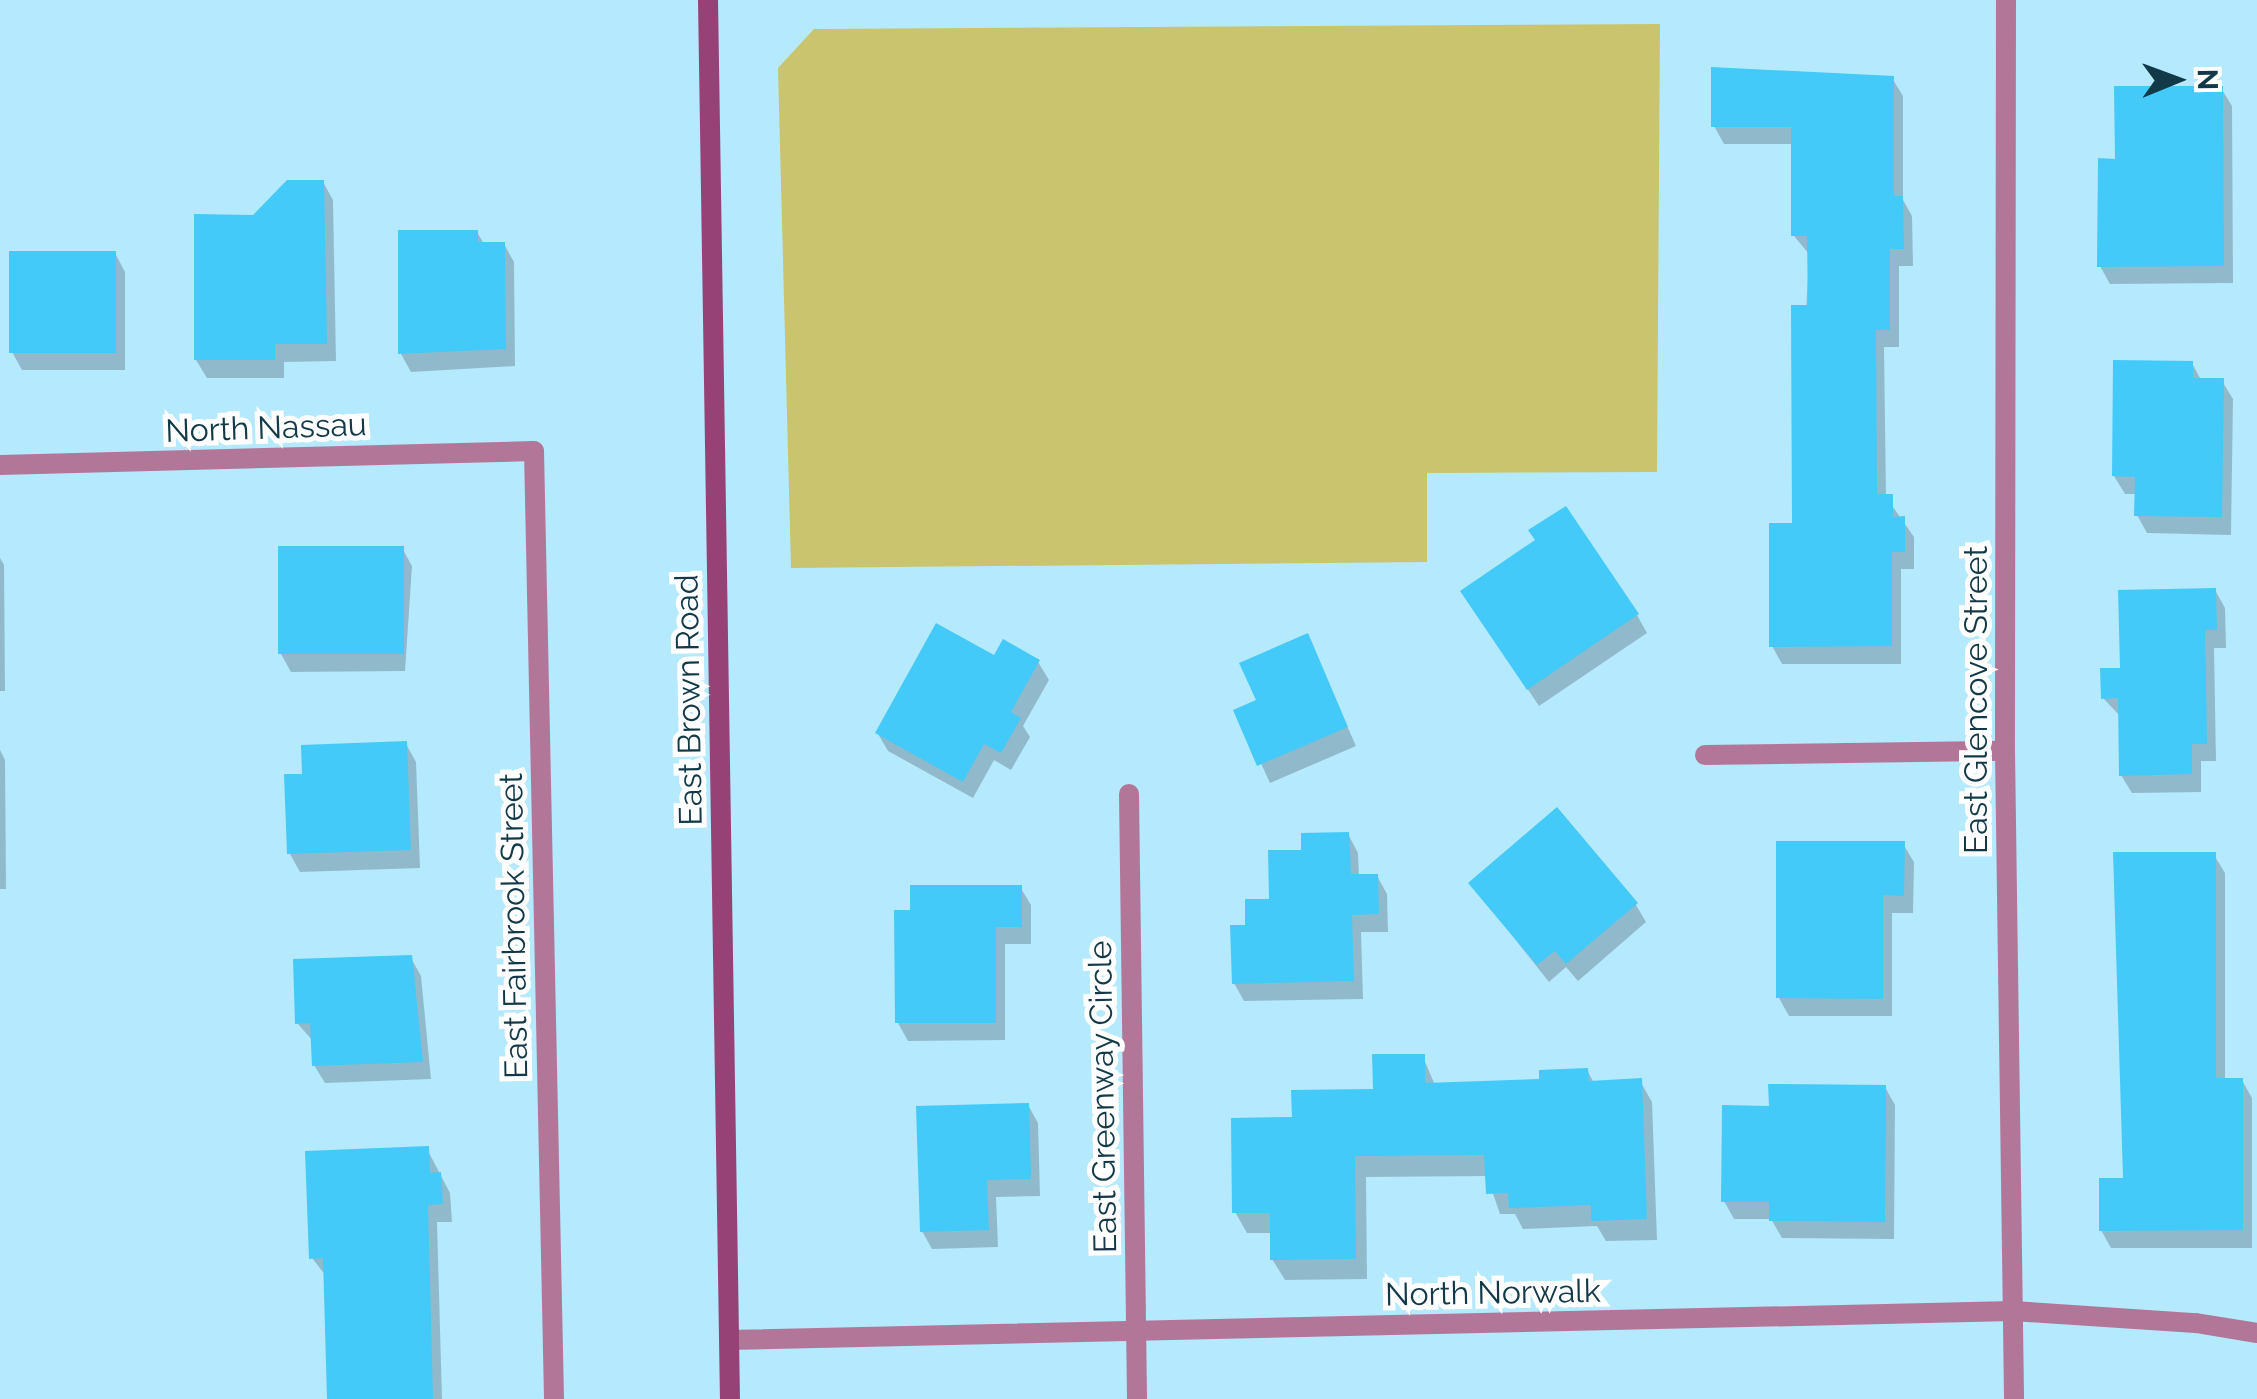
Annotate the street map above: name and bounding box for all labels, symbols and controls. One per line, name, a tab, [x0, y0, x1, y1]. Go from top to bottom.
north arrow	[2127, 30, 2227, 130]
text: N	[2191, 68, 2224, 90]
street label: North Nassau	[165, 405, 367, 451]
street label: East Glencove Street	[1957, 546, 1995, 854]
street label: East Brown Road	[668, 574, 710, 826]
street label: East Fairbrook Street	[492, 773, 536, 1079]
street label: East Greenway Circle	[1081, 940, 1125, 1254]
street label: North Norwalk	[1385, 1272, 1601, 1314]

